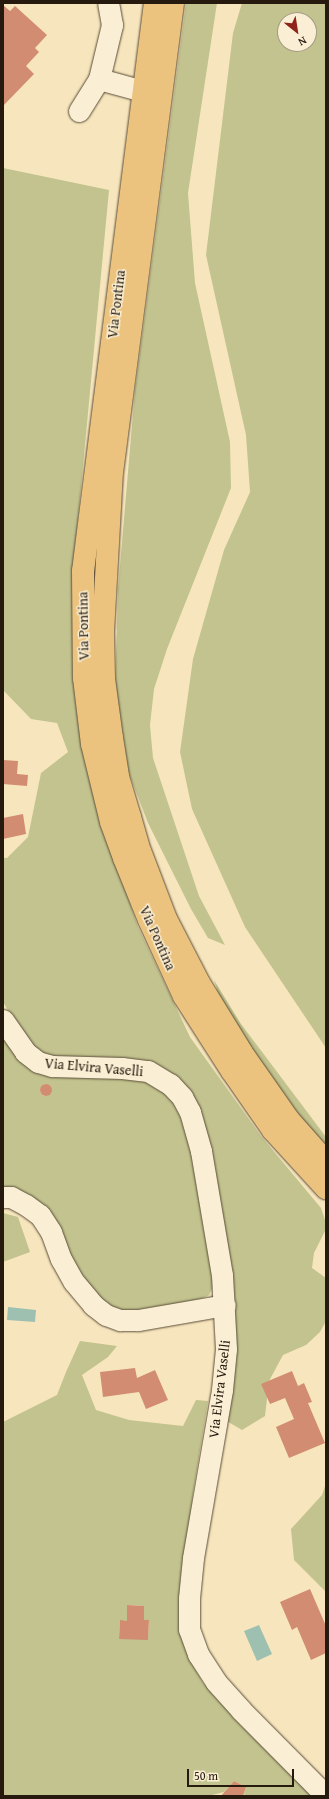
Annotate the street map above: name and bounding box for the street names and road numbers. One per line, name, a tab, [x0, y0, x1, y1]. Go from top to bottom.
street label: Via Pontina	[103, 269, 129, 339]
street label: Via Pontina	[74, 592, 92, 660]
street label: Via Pontina	[136, 903, 180, 973]
street label: Via Elvira Vaselli	[44, 1054, 144, 1080]
street label: Via Elvira Vaselli	[205, 1339, 233, 1439]

